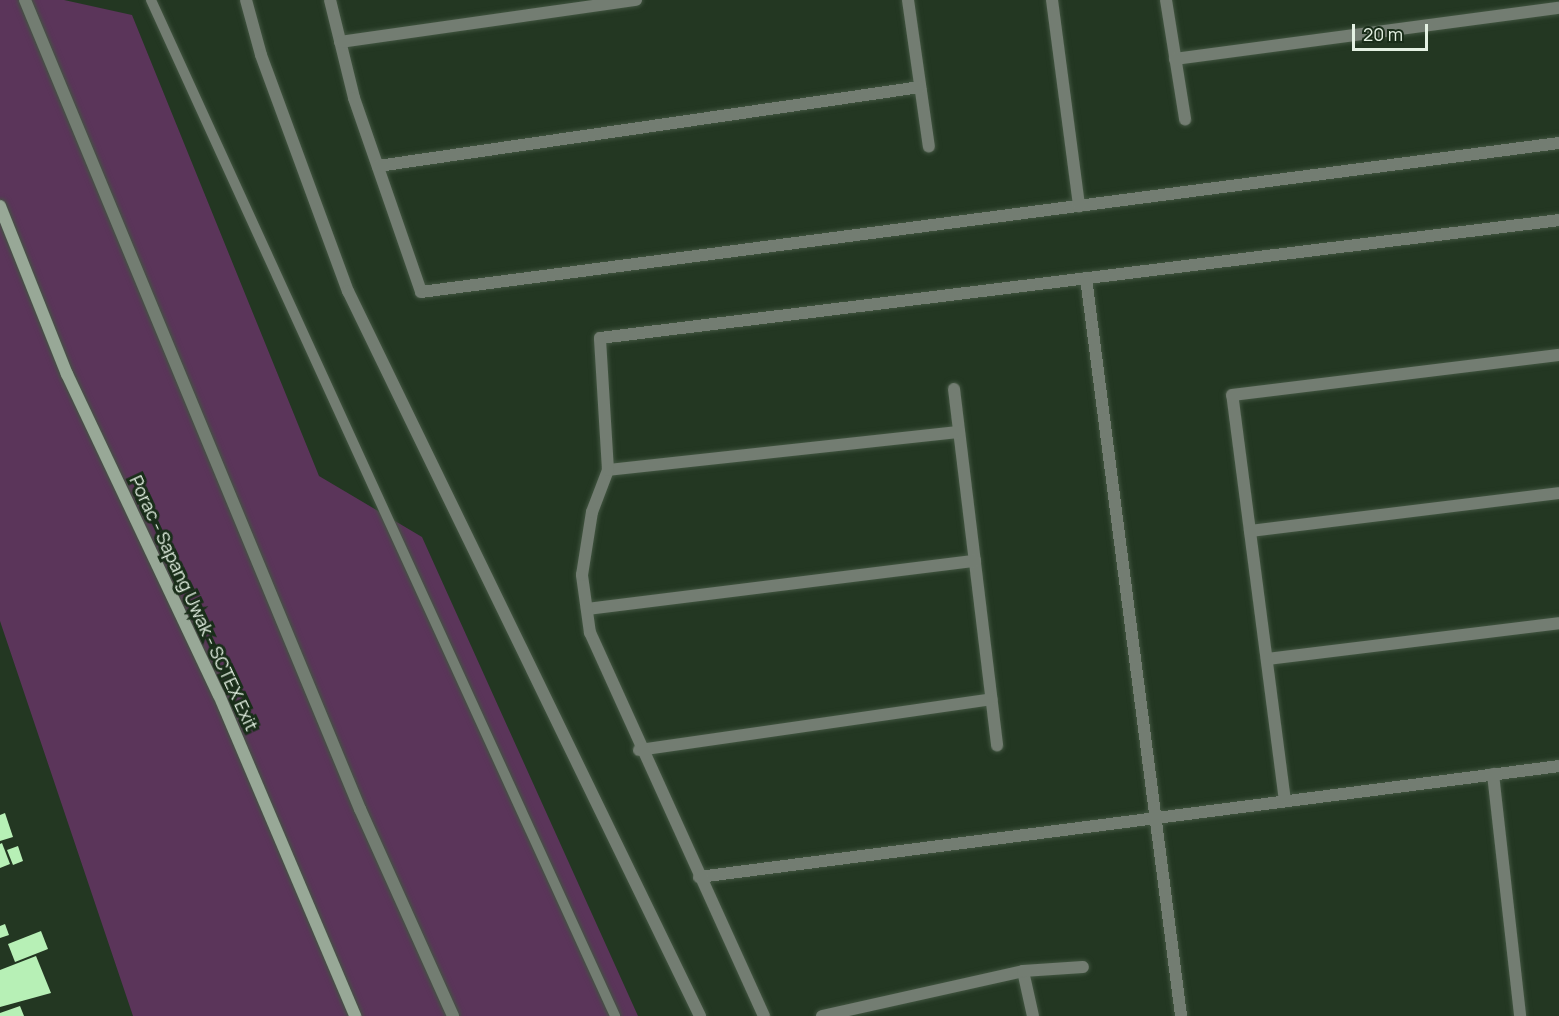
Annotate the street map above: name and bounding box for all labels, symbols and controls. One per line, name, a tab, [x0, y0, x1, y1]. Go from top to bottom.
scale bar	[1355, 12, 1432, 50]
text: 20 m	[1363, 22, 1403, 46]
street label: Porac - Sapang Uwak - SCTEX Exit	[125, 472, 263, 734]

